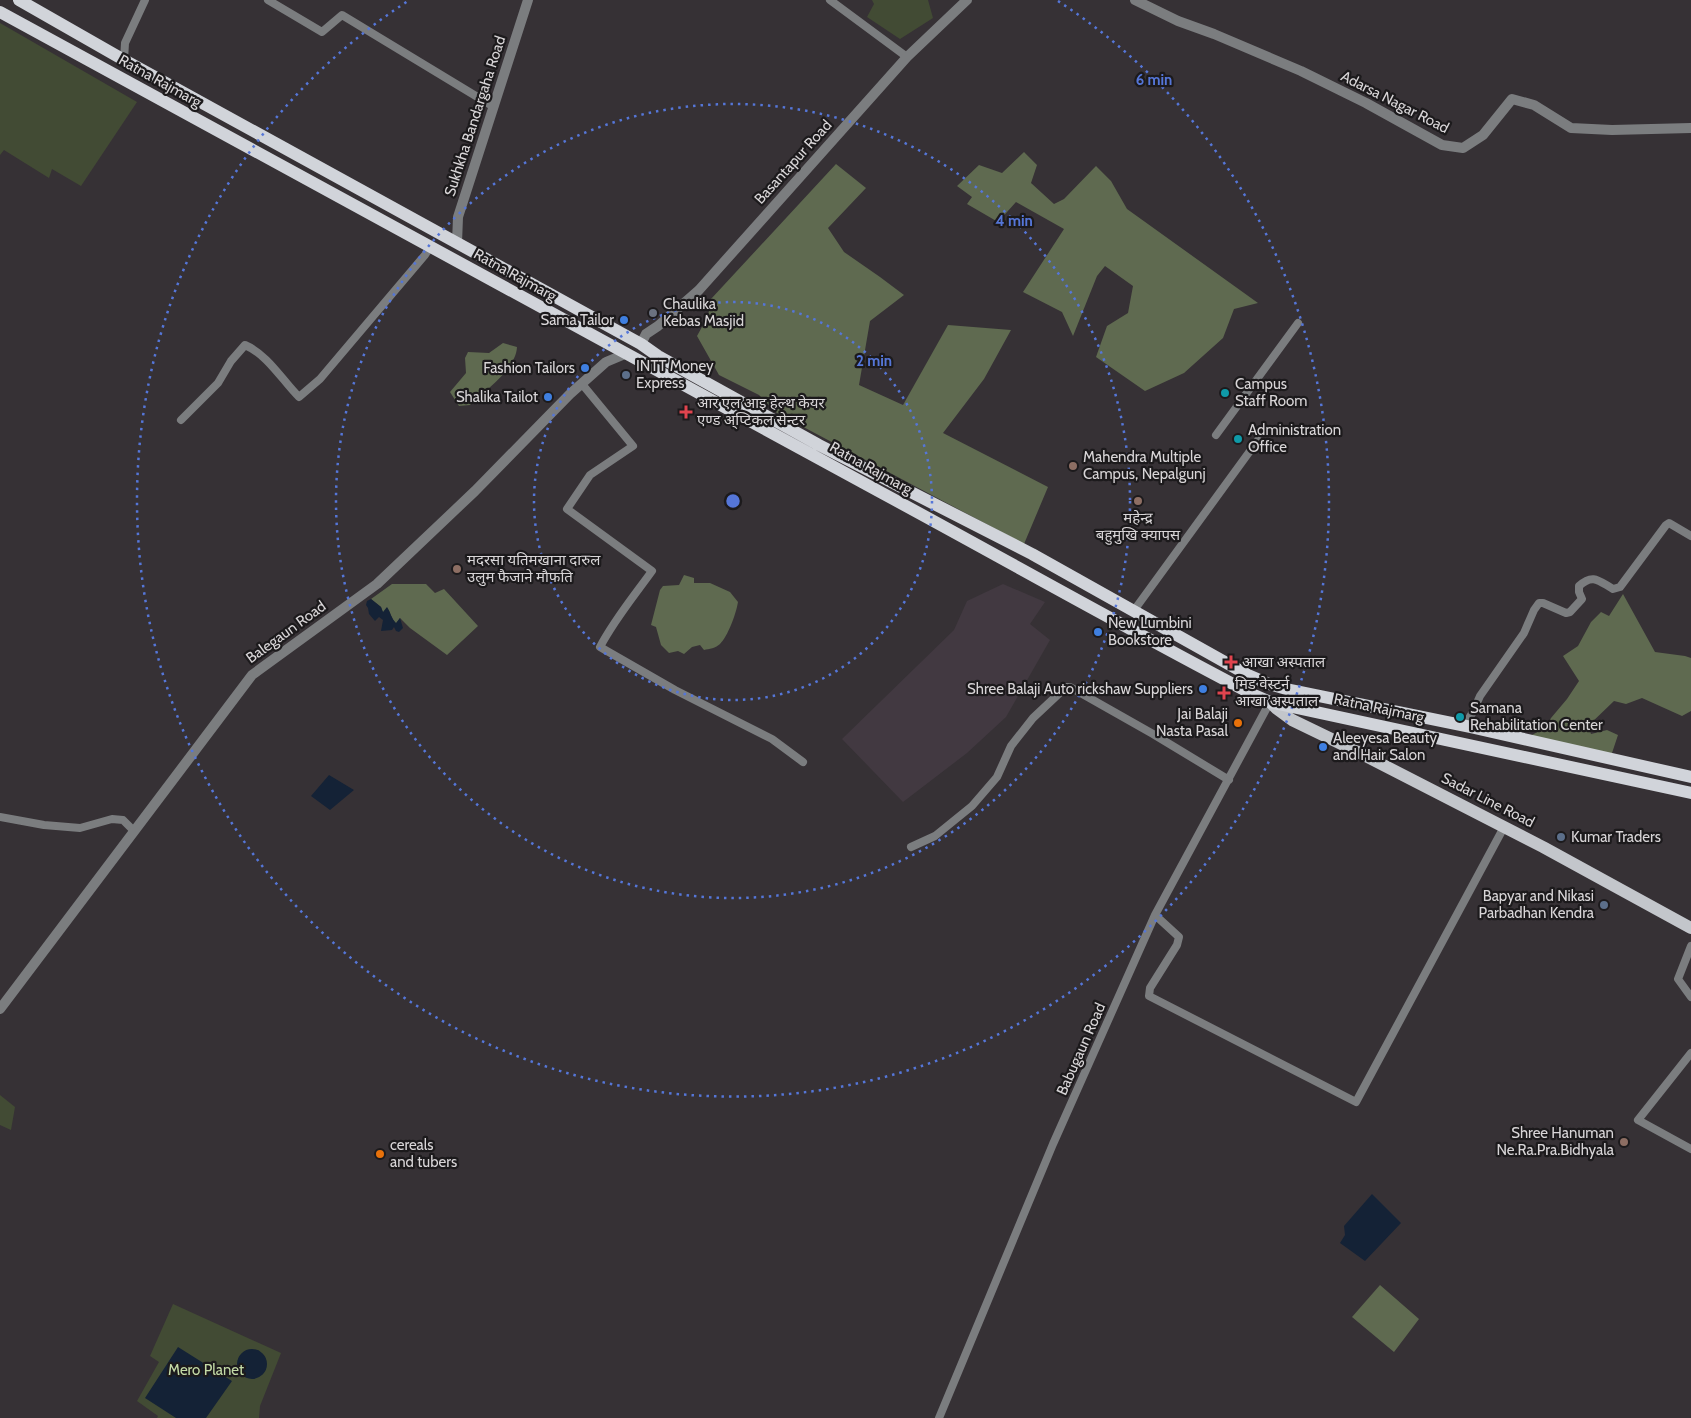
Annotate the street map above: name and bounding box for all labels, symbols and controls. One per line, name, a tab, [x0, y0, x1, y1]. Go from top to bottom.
street label: Sukhkha Bandargaha Road	[441, 34, 509, 198]
street label: Ratna Rajmarg	[115, 51, 205, 111]
street label: Adarsa Nagar Road	[1338, 67, 1452, 137]
text: 6 min	[1136, 71, 1172, 89]
street label: Basantapur Road	[751, 116, 835, 208]
text: 4 min	[995, 212, 1033, 230]
street label: Ratna Rajmarg	[470, 245, 560, 305]
place label: Chaulika Kebas Masjid	[663, 295, 744, 330]
marker: Chaulika Kebas Masjid	[647, 307, 659, 319]
place label: Sama Tailor	[540, 311, 614, 329]
marker: Sama Tailor	[618, 314, 630, 326]
text: 2 min	[856, 352, 892, 370]
place label: INTT Money Express	[636, 357, 714, 392]
place label: Fashion Tailors	[483, 359, 575, 377]
marker: Fashion Tailors	[579, 362, 591, 374]
marker: INTT Money Express	[620, 369, 632, 381]
place label: Campus Staff Room	[1235, 375, 1307, 410]
marker: Campus Staff Room	[1219, 387, 1231, 399]
place label: Shalika Tailot	[456, 388, 538, 406]
marker: Shalika Tailot	[542, 391, 554, 403]
place label: आर एल आइ हेल्थ केयर एण्ड अ्प्टिकल सेन्टर	[697, 394, 825, 430]
marker: आर एल आइ हेल्थ केयर एण्ड अ्प्टिकल सेन्टर	[679, 405, 693, 419]
place label: Administration Office	[1248, 421, 1341, 456]
marker: Administration Office	[1232, 433, 1244, 445]
street label: Ratna Rajmarg	[826, 438, 916, 498]
place label: Mahendra Multiple Campus, Nepalgunj	[1083, 448, 1206, 483]
marker: Mahendra Multiple Campus, Nepalgunj	[1067, 460, 1079, 472]
centre of rings	[724, 492, 742, 510]
marker: महेन्द्र बहुमुखि क्यापस	[1132, 495, 1144, 507]
place label: महेन्द्र बहुमुखि क्यापस	[1096, 509, 1181, 545]
place label: मदरसा यतिमखाना दारुल उलुम फैजाने माैफति	[467, 551, 601, 587]
marker: मदरसा यतिमखाना दारुल उलुम फैजाने माैफति	[451, 563, 463, 575]
street label: Balegaun Road	[243, 597, 329, 667]
place label: New Lumbini Bookstore	[1108, 614, 1192, 649]
marker: New Lumbini Bookstore	[1092, 626, 1104, 638]
place label: आखा अस्पताल	[1242, 653, 1326, 671]
marker: आखा अस्पताल	[1224, 655, 1238, 669]
place label: मिड वेस्टर्न आखा अस्पताल	[1235, 675, 1319, 710]
place label: Shree Balaji Auto rickshaw Suppliers	[967, 680, 1193, 698]
marker: Shree Balaji Auto rickshaw Suppliers	[1197, 683, 1209, 695]
marker: मिड वेस्टर्न आखा अस्पताल	[1217, 686, 1231, 700]
street label: Ratna Rajmarg	[1332, 690, 1426, 726]
place label: Samana Rehabilitation Center	[1470, 699, 1603, 734]
place label: Jai Balaji Nasta Pasal	[1156, 705, 1228, 740]
marker: Samana Rehabilitation Center	[1454, 711, 1466, 723]
marker: Jai Balaji Nasta Pasal	[1232, 717, 1244, 729]
place label: Aleeyesa Beauty and Hair Salon	[1333, 729, 1438, 764]
marker: Aleeyesa Beauty and Hair Salon	[1317, 741, 1329, 753]
street label: Sadar Line Road	[1438, 769, 1538, 831]
place label: Kumar Traders	[1571, 828, 1661, 846]
marker: Kumar Traders	[1555, 831, 1567, 843]
place label: Bapyar and Nikasi Parbadhan Kendra	[1479, 887, 1595, 922]
marker: Bapyar and Nikasi Parbadhan Kendra	[1598, 899, 1610, 911]
street label: Babugaun Road	[1053, 1000, 1109, 1098]
place label: Shree Hanuman Ne.Ra.Pra.Bidhyala	[1496, 1124, 1615, 1159]
place label: cereals and tubers	[390, 1136, 457, 1171]
marker: Shree Hanuman Ne.Ra.Pra.Bidhyala	[1618, 1136, 1630, 1148]
marker: cereals and tubers	[374, 1148, 386, 1160]
park label: Mero Planet	[168, 1361, 244, 1379]

